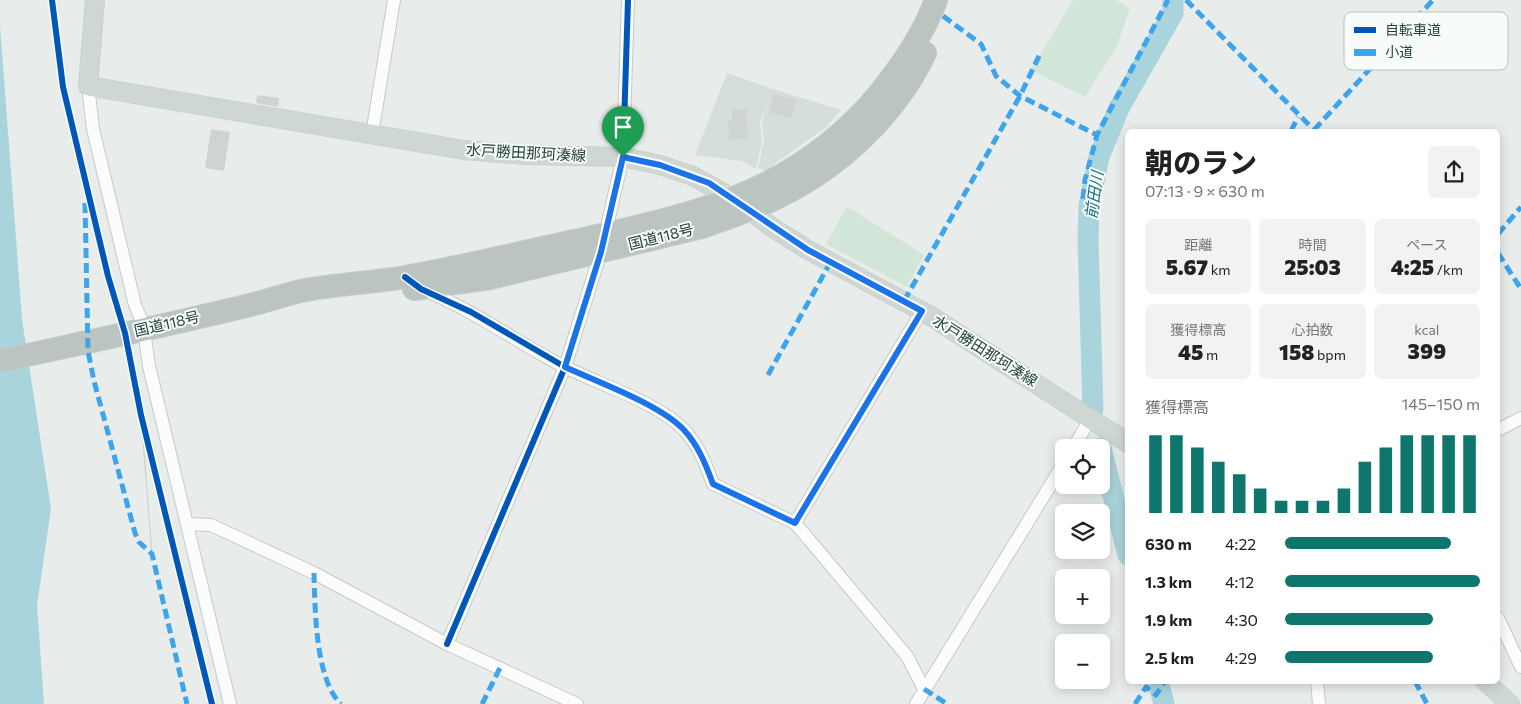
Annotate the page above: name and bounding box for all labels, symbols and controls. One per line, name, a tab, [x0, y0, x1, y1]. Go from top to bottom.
legend	[1344, 12, 1508, 70]
text: 自転車道	[1385, 21, 1441, 38]
text: 小道	[1385, 43, 1413, 60]
pin	[602, 106, 644, 157]
icon: arrive	[609, 113, 637, 141]
street label: 水戸勝田那珂湊線	[466, 140, 586, 164]
text: 朝のラン	[1145, 145, 1257, 179]
button: share	[1428, 146, 1480, 198]
water label: 前田川	[1081, 168, 1107, 220]
text: 07:13 · 9 × 630 m	[1145, 181, 1265, 200]
street label: 国道118号	[626, 219, 695, 253]
text: 距離	[1184, 236, 1212, 253]
text: 時間	[1298, 236, 1326, 253]
text: ペース	[1406, 236, 1447, 253]
text: 5.67	[1166, 254, 1208, 279]
text: 25:03	[1284, 254, 1341, 279]
text: 4:25	[1391, 254, 1434, 279]
text: km	[1208, 261, 1231, 278]
text: /km	[1434, 261, 1463, 278]
street label: 国道118号	[132, 307, 201, 339]
street label: 水戸勝田那珂湊線	[930, 311, 1041, 390]
text: 獲得標高	[1170, 321, 1226, 338]
text: 心拍数	[1291, 321, 1333, 338]
text: kcal	[1414, 321, 1439, 338]
text: 399	[1408, 338, 1446, 363]
text: 45	[1178, 339, 1203, 364]
text: 158	[1279, 339, 1314, 364]
text: m	[1203, 346, 1218, 363]
text: bpm	[1314, 346, 1346, 363]
text: 145–150 m	[1401, 394, 1480, 413]
text: 獲得標高	[1145, 397, 1209, 416]
map controls	[1055, 439, 1110, 689]
button: locate	[1055, 439, 1110, 494]
button: layers	[1055, 504, 1110, 559]
text: 630 m	[1145, 534, 1192, 553]
text: 4:22	[1225, 534, 1256, 553]
button: +	[1055, 569, 1110, 624]
text: 1.3 km	[1145, 572, 1192, 591]
text: 4:12	[1225, 572, 1254, 591]
text: 1.9 km	[1145, 610, 1192, 629]
text: 4:30	[1225, 610, 1258, 629]
button: −	[1055, 634, 1110, 689]
text: 2.5 km	[1145, 648, 1194, 667]
text: 4:29	[1225, 648, 1257, 667]

